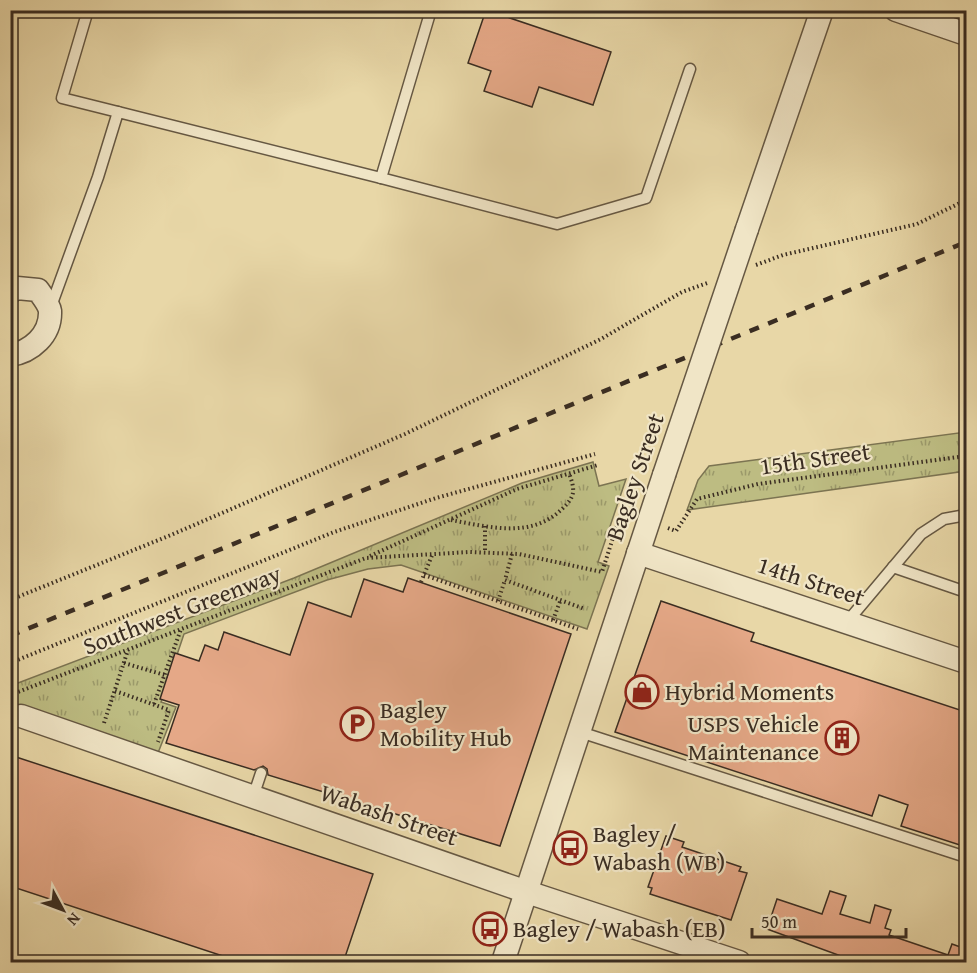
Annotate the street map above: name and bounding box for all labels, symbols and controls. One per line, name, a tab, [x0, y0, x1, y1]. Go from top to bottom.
street label: Bagley Street	[596, 408, 673, 545]
street label: 15th Street	[758, 433, 873, 484]
street label: 14th Street	[753, 547, 870, 614]
street label: Southwest Greenway	[78, 556, 286, 663]
shop icon: Hybrid Moments	[624, 674, 660, 710]
place label: Hybrid Moments	[665, 674, 834, 709]
place label: Bagley Mobility Hub	[380, 692, 512, 755]
parking icon: Bagley Mobility Hub	[339, 706, 375, 742]
place label: USPS Vehicle Maintenance	[688, 706, 819, 769]
building icon: USPS Vehicle Maintenance	[824, 720, 860, 756]
street label: Wabash Street	[316, 775, 463, 855]
place label: Bagley / Wabash (WB)	[593, 816, 725, 879]
bus stop icon: Bagley / Wabash (WB)	[552, 830, 588, 866]
north arrow	[33, 880, 93, 940]
scale bar	[752, 901, 906, 939]
text: N	[62, 908, 87, 932]
text: 50 m	[761, 908, 797, 935]
bus stop icon: Bagley / Wabash (EB)	[472, 911, 508, 947]
place label: Bagley / Wabash (EB)	[513, 911, 726, 946]

